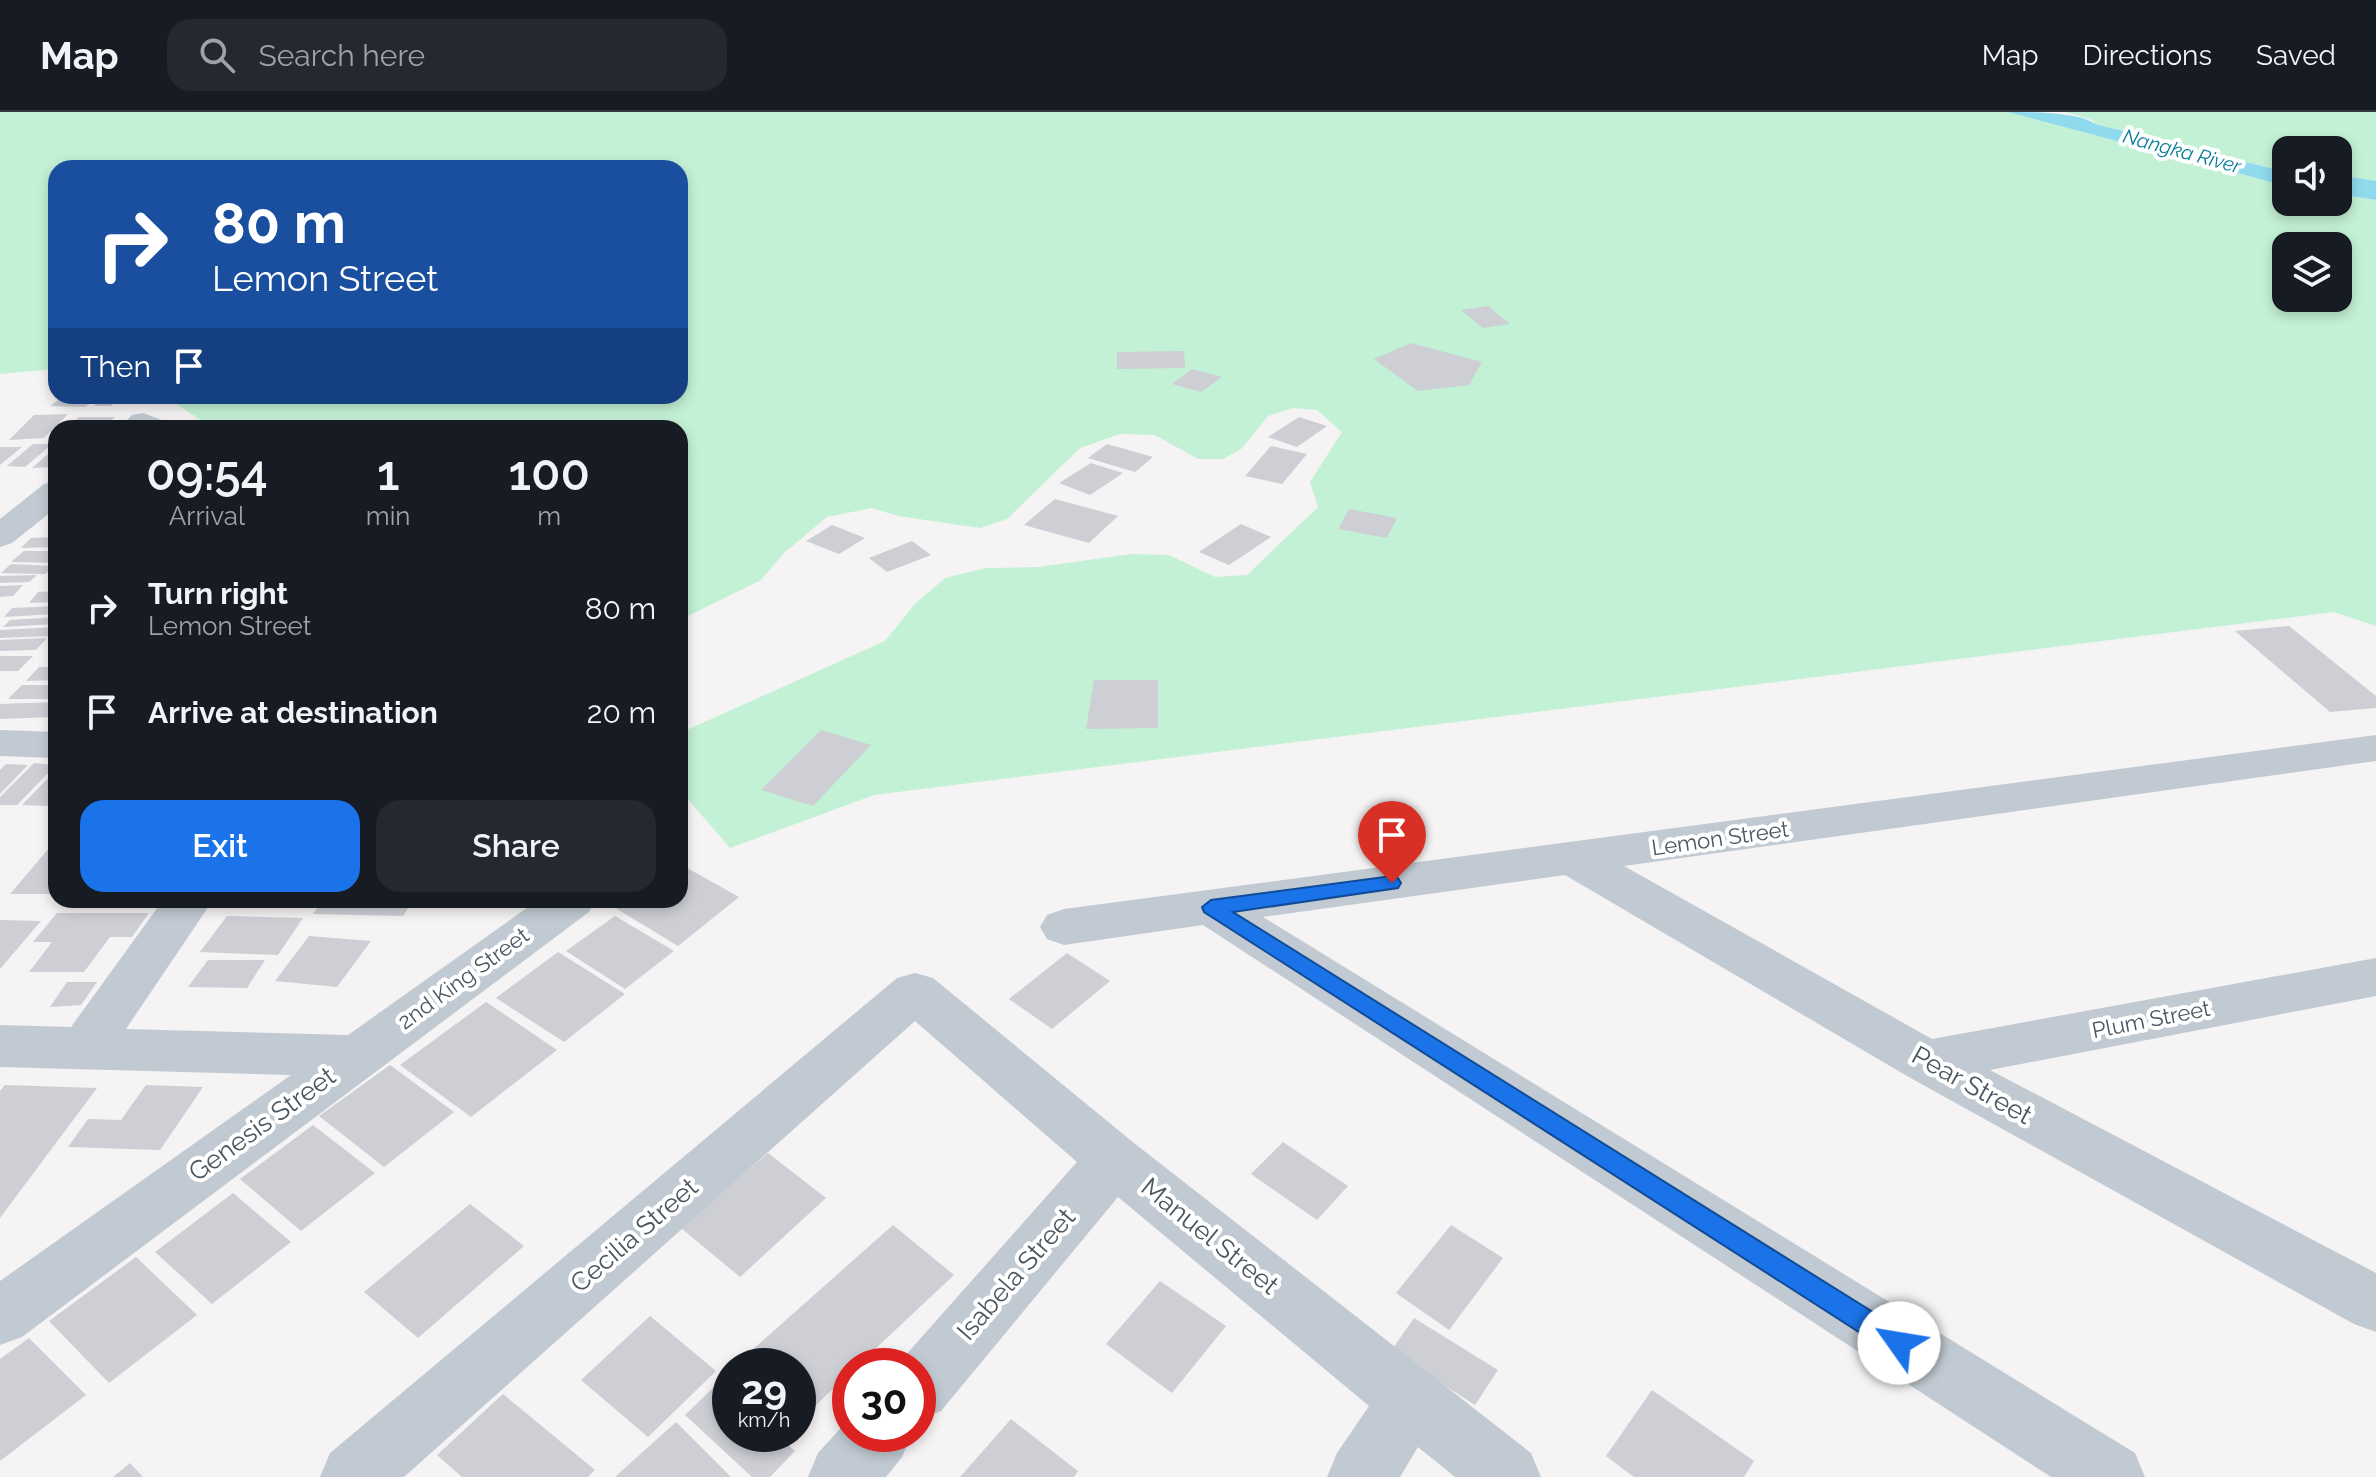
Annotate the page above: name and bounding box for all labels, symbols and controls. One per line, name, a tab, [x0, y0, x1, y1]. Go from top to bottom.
search box	[167, 19, 727, 91]
text: Map	[40, 33, 119, 78]
icon: search	[195, 33, 239, 77]
text: Search here	[259, 38, 425, 73]
text: Map	[1982, 39, 2039, 72]
text: Directions	[2083, 39, 2212, 72]
text: Saved	[2256, 39, 2336, 72]
water label: Nangka River	[2120, 124, 2245, 179]
map controls	[2272, 136, 2352, 312]
button: sound	[2272, 136, 2352, 216]
text: 80 m	[212, 190, 346, 256]
icon: right	[80, 192, 184, 296]
button: layers	[2272, 232, 2352, 312]
text: Lemon Street	[212, 257, 438, 299]
icon: arrive	[167, 344, 211, 388]
text: Then	[80, 349, 151, 384]
text: 09:54	[146, 445, 268, 501]
text: 1	[377, 445, 399, 501]
text: 100	[508, 445, 590, 501]
text: Arrival	[169, 501, 245, 531]
text: min	[366, 501, 411, 531]
text: m	[537, 501, 561, 531]
text: Turn right	[148, 576, 288, 611]
icon: right	[80, 586, 124, 630]
text: 80 m	[585, 591, 656, 626]
text: Lemon Street	[148, 611, 311, 641]
icon: arrive	[80, 690, 124, 734]
text: Arrive at destination	[148, 695, 438, 730]
text: 20 m	[587, 695, 656, 730]
button: Exit	[80, 800, 360, 892]
button: Share	[376, 800, 656, 892]
pin	[1358, 801, 1426, 883]
icon: arrive	[1370, 813, 1414, 857]
street label: Lemon Street	[1650, 815, 1791, 860]
street label: 2nd King Street	[392, 921, 534, 1034]
street label: Plum Street	[2090, 995, 2213, 1043]
street label: Pear Street	[1907, 1040, 2038, 1130]
street label: Genesis Street	[183, 1061, 341, 1187]
street label: Cecilia Street	[564, 1171, 704, 1298]
street label: Manuel Street	[1135, 1172, 1285, 1301]
street label: Isabela Street	[951, 1202, 1081, 1346]
position arrow	[1857, 1301, 1941, 1385]
speed limit sign: 30	[832, 1348, 936, 1452]
text: 29	[741, 1366, 787, 1413]
text: km/h	[738, 1408, 790, 1432]

